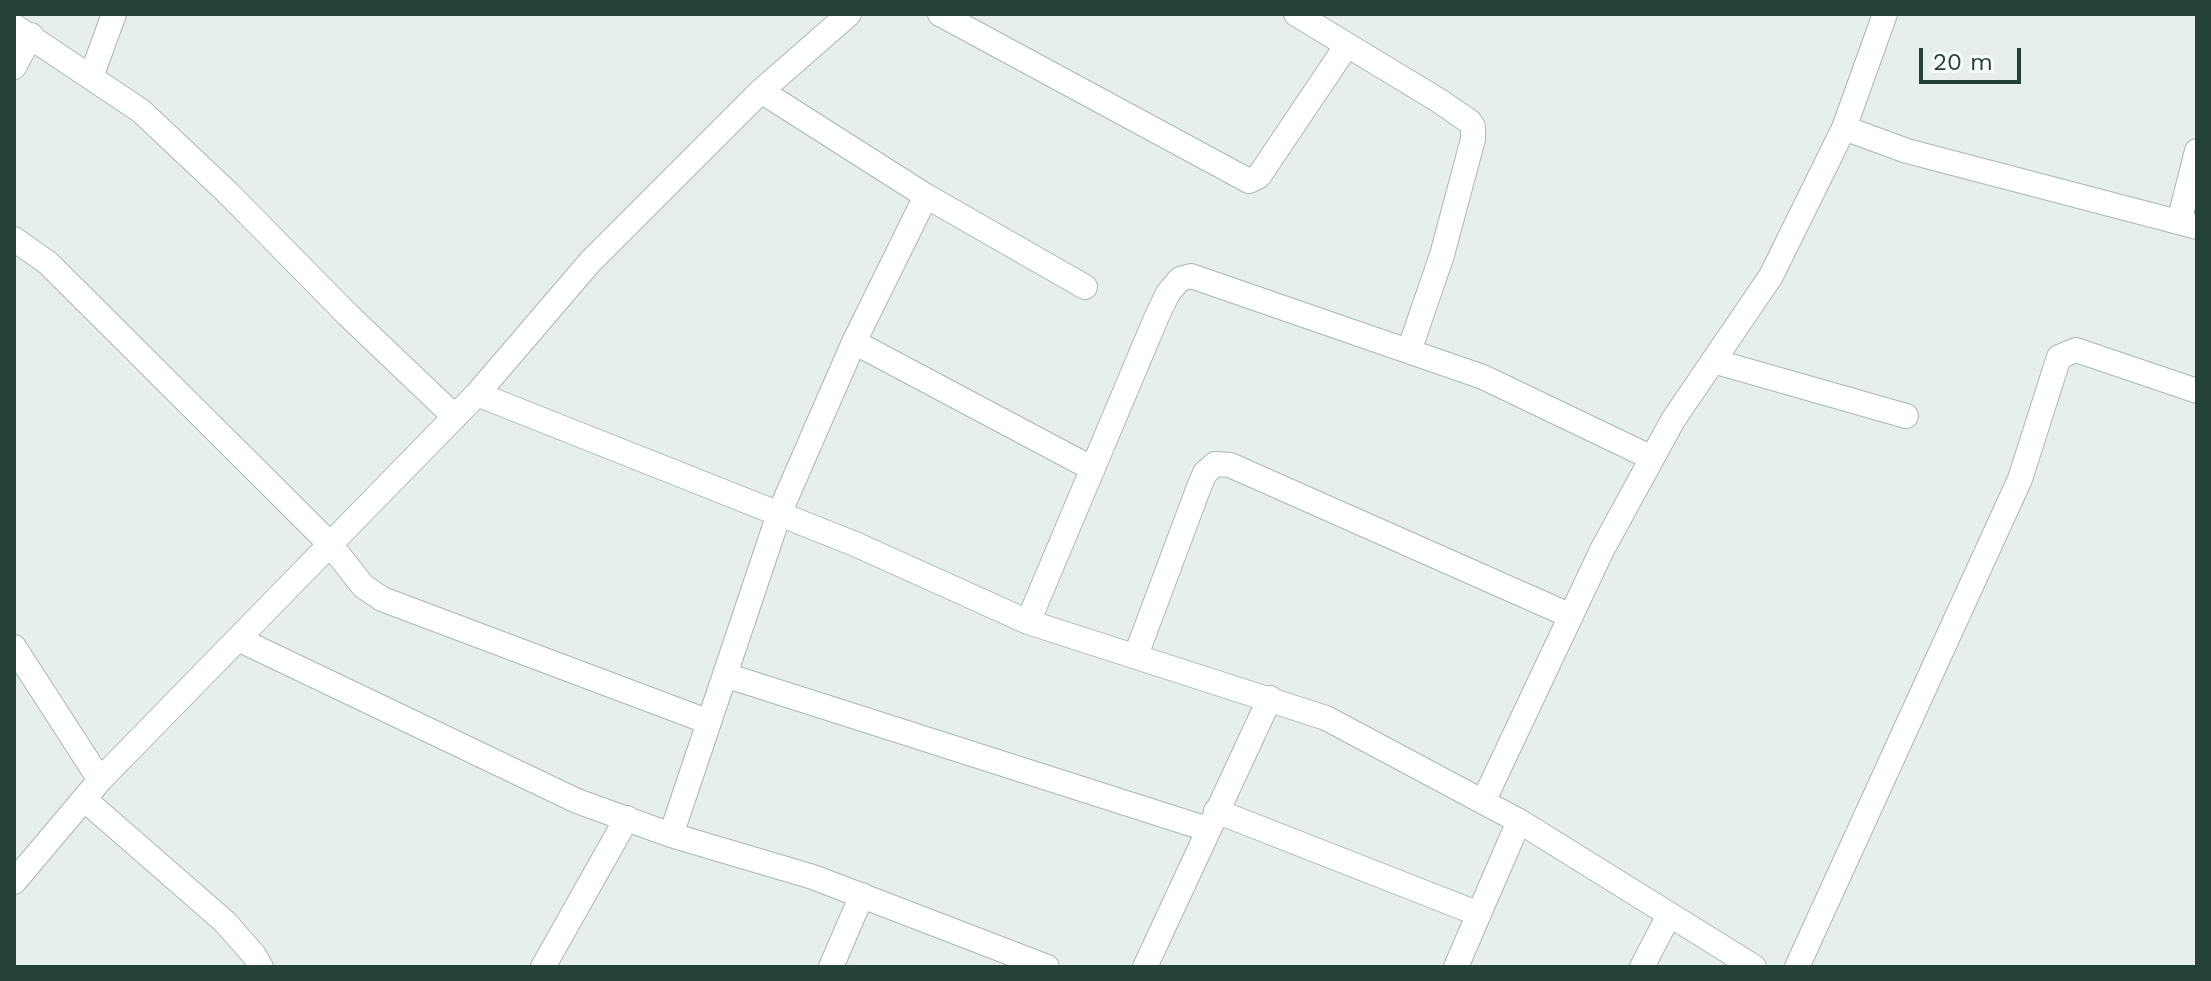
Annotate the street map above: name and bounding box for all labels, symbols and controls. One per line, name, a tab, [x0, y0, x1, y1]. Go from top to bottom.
scale bar	[1923, 32, 2025, 82]
text: 20 m	[1933, 48, 1993, 76]

